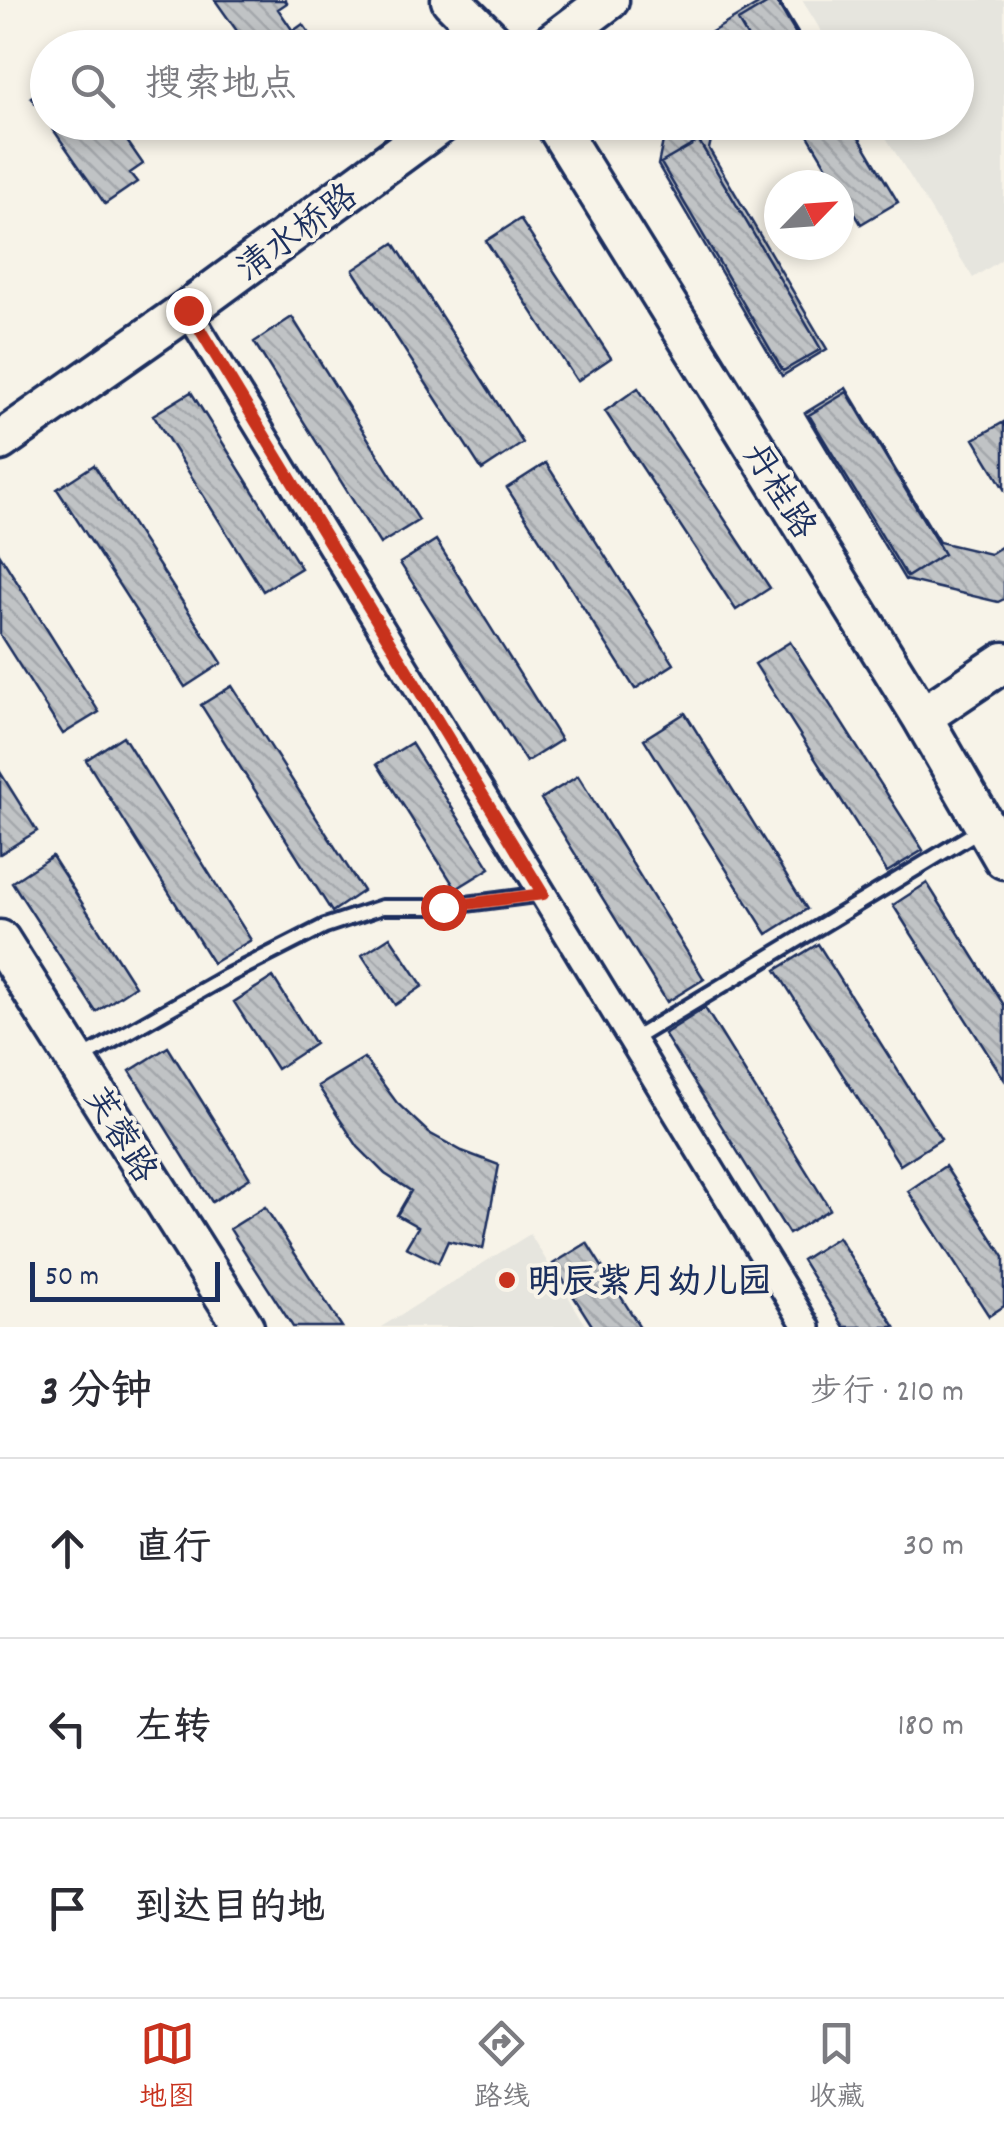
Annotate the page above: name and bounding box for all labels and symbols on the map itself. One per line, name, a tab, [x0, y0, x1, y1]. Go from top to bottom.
north arrow	[764, 170, 854, 260]
street label: 清水桥路	[228, 174, 370, 296]
route end	[166, 288, 212, 334]
street label: 丹桂路	[728, 435, 826, 550]
route start	[421, 885, 467, 931]
street label: 芙蓉路	[69, 1079, 167, 1194]
scale bar	[30, 1257, 220, 1302]
place label: 明辰紫月幼儿园	[527, 1260, 772, 1310]
marker: 明辰紫月幼儿园	[496, 1269, 518, 1291]

